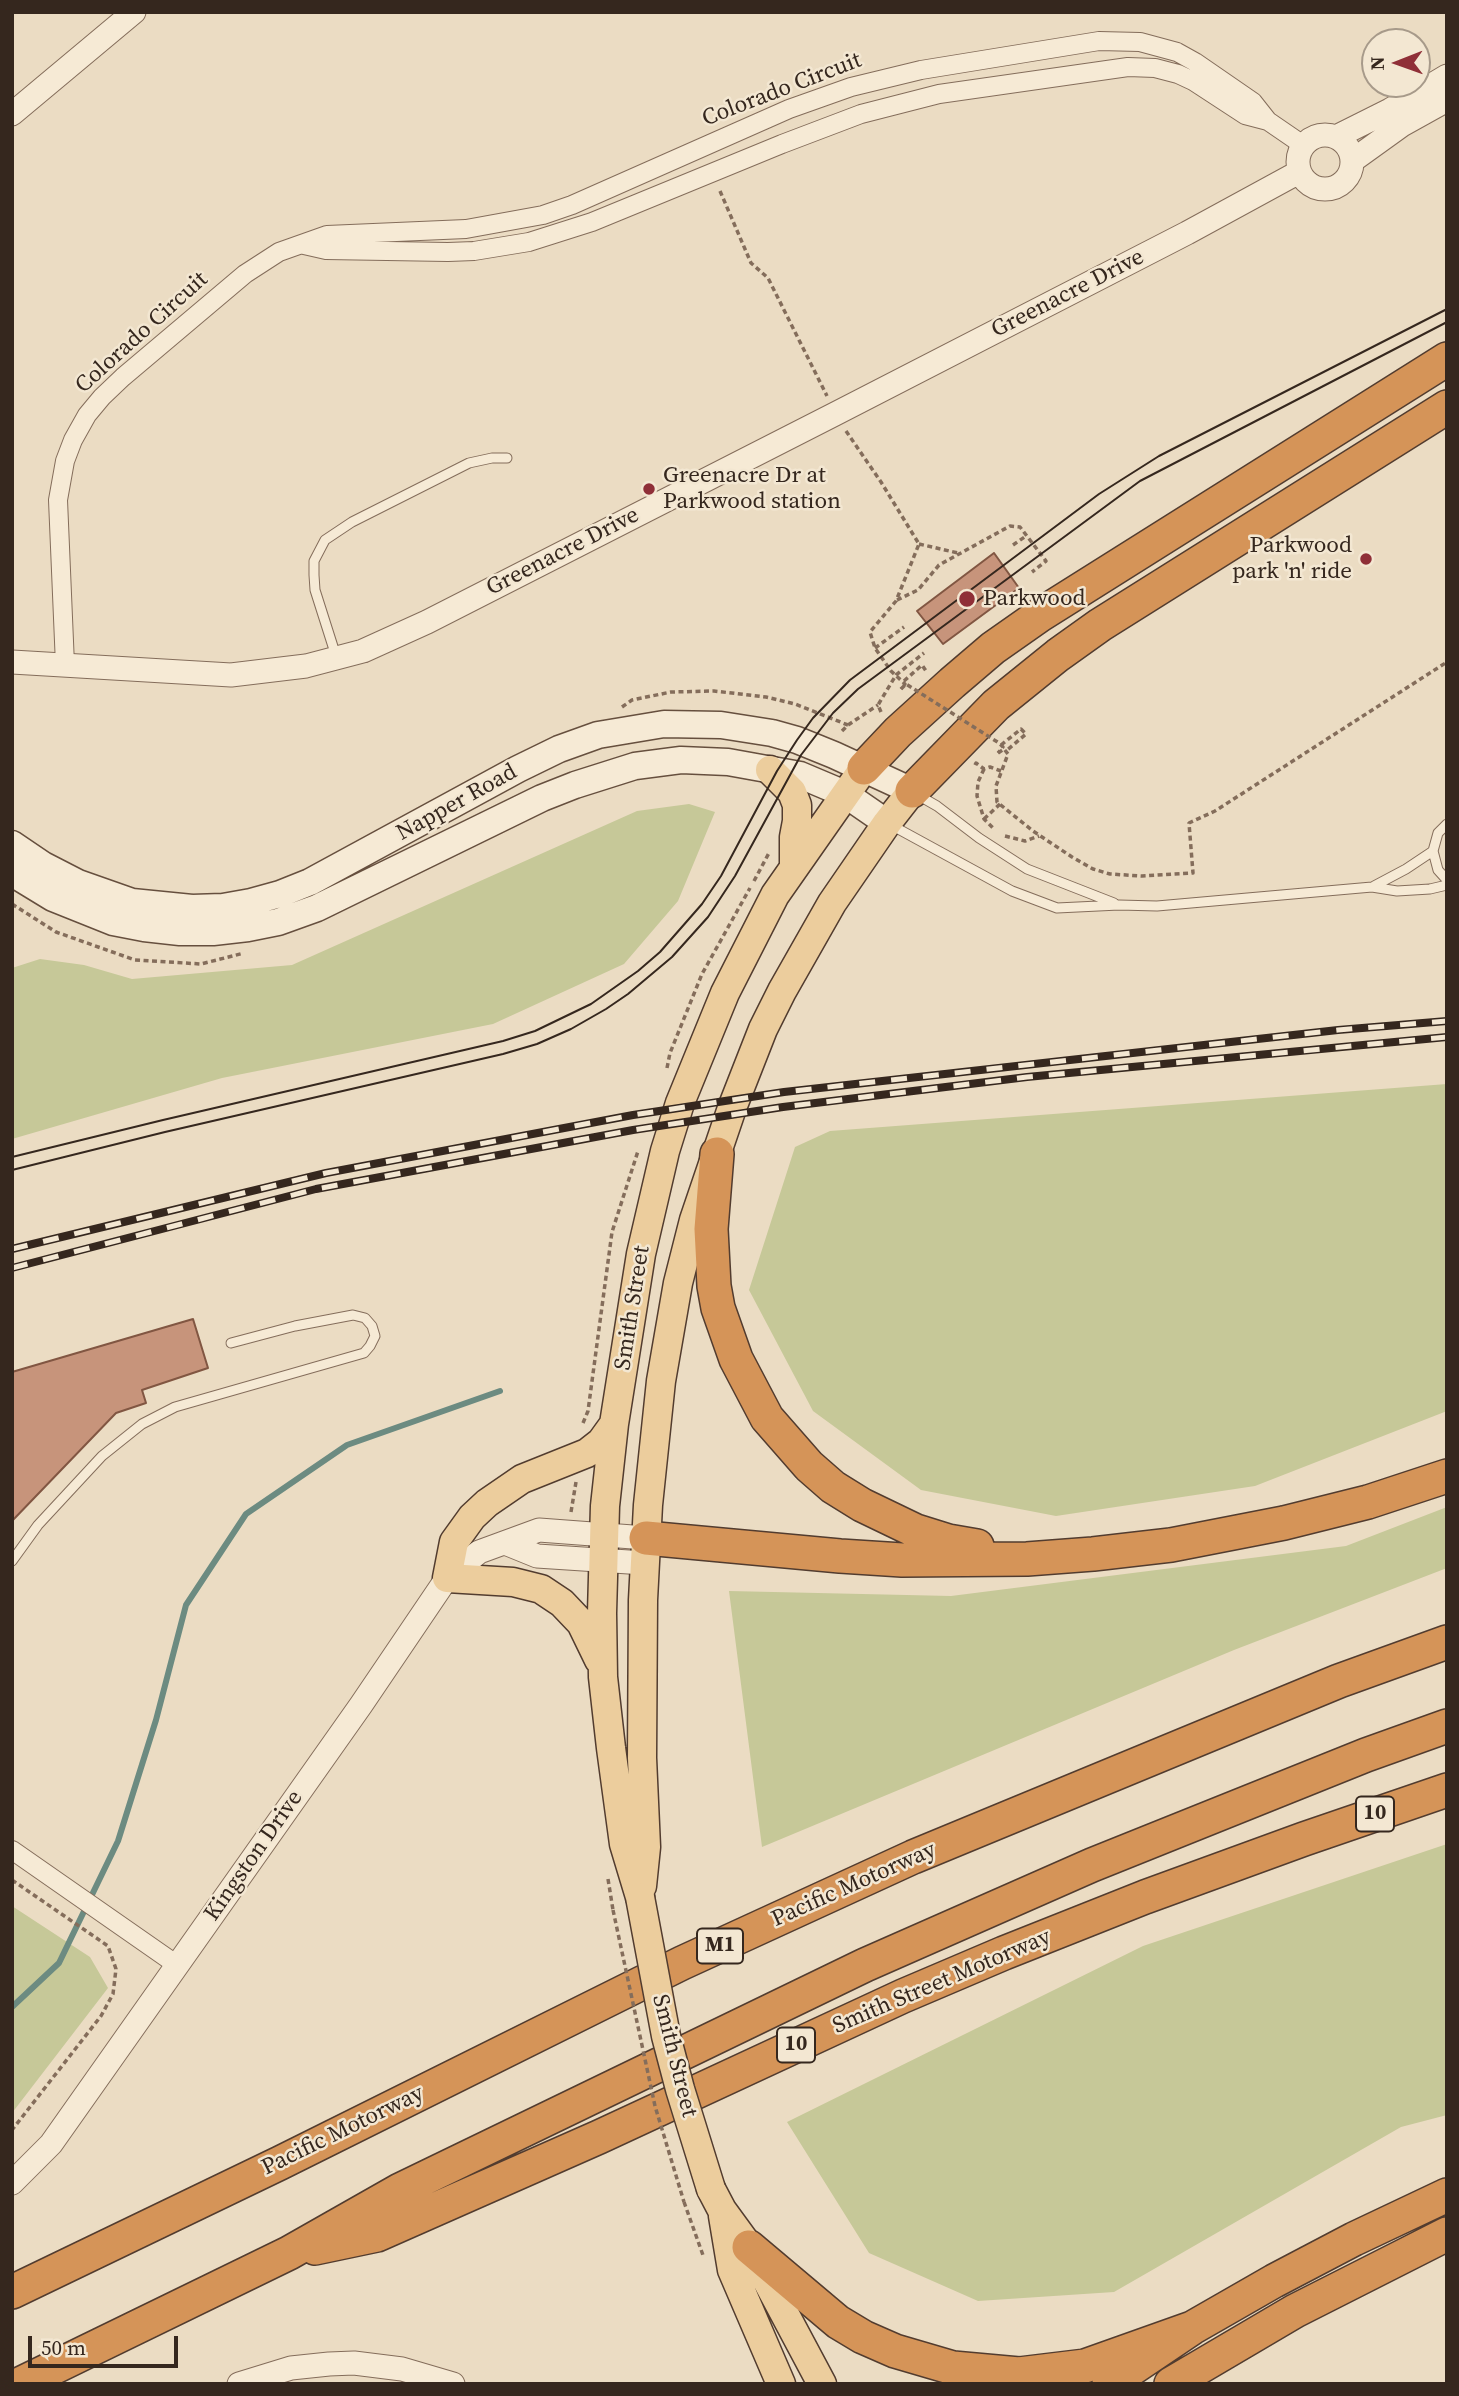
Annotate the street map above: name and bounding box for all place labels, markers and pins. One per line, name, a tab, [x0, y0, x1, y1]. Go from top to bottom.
place label: Greenacre Dr at Parkwood station	[663, 462, 841, 516]
marker: Greenacre Dr at Parkwood station	[641, 481, 657, 497]
place label: Parkwood park 'n' ride	[1232, 532, 1352, 586]
marker: Parkwood park 'n' ride	[1358, 551, 1374, 567]
place label: Parkwood	[983, 585, 1086, 613]
marker: Parkwood	[957, 589, 977, 609]

